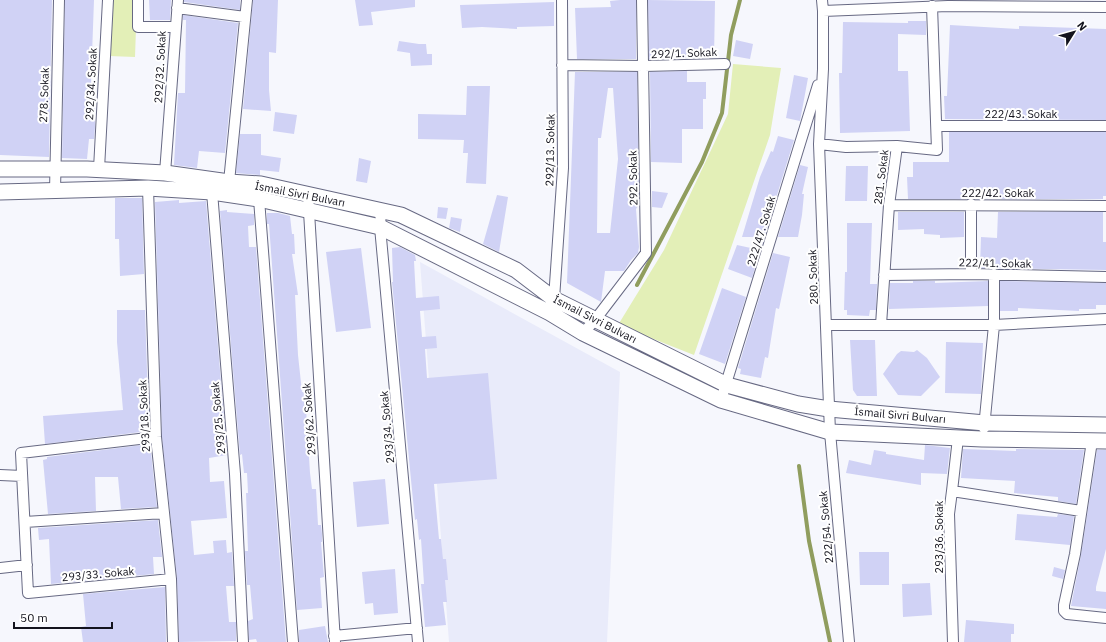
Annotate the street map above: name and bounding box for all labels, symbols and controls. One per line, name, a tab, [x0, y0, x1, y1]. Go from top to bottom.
north arrow	[1054, 12, 1094, 52]
text: N	[1074, 19, 1090, 33]
street label: 292/32. Sokak	[151, 30, 169, 104]
street label: 292/1. Sokak	[651, 45, 718, 61]
street label: 292/34. Sokak	[82, 47, 100, 121]
street label: 278. Sokak	[36, 67, 52, 123]
street label: 222/43. Sokak	[985, 107, 1058, 121]
street label: 292/13. Sokak	[542, 113, 558, 186]
street label: 281. Sokak	[871, 148, 891, 205]
street label: 292. Sokak	[626, 150, 640, 206]
street label: İsmail Sivri Bulvarı	[254, 178, 346, 210]
street label: 222/42. Sokak	[962, 186, 1035, 200]
street label: 222/47. Sokak	[744, 194, 778, 268]
street label: 280. Sokak	[805, 249, 821, 305]
street label: 222/41. Sokak	[959, 255, 1032, 271]
street label: İsmail Sivri Bulvarı	[551, 292, 639, 346]
street label: 293/18. Sokak	[135, 379, 153, 453]
street label: 293/25. Sokak	[208, 381, 228, 455]
street label: 293/62. Sokak	[299, 382, 319, 456]
street label: 293/34. Sokak	[377, 390, 397, 464]
street label: İsmail Sivri Bulvarı	[854, 404, 946, 426]
street label: 222/54. Sokak	[816, 490, 836, 564]
street label: 293/36. Sokak	[932, 500, 946, 573]
street label: 293/33. Sokak	[61, 564, 135, 584]
scale bar	[14, 604, 112, 630]
text: 50 m	[20, 610, 48, 625]

